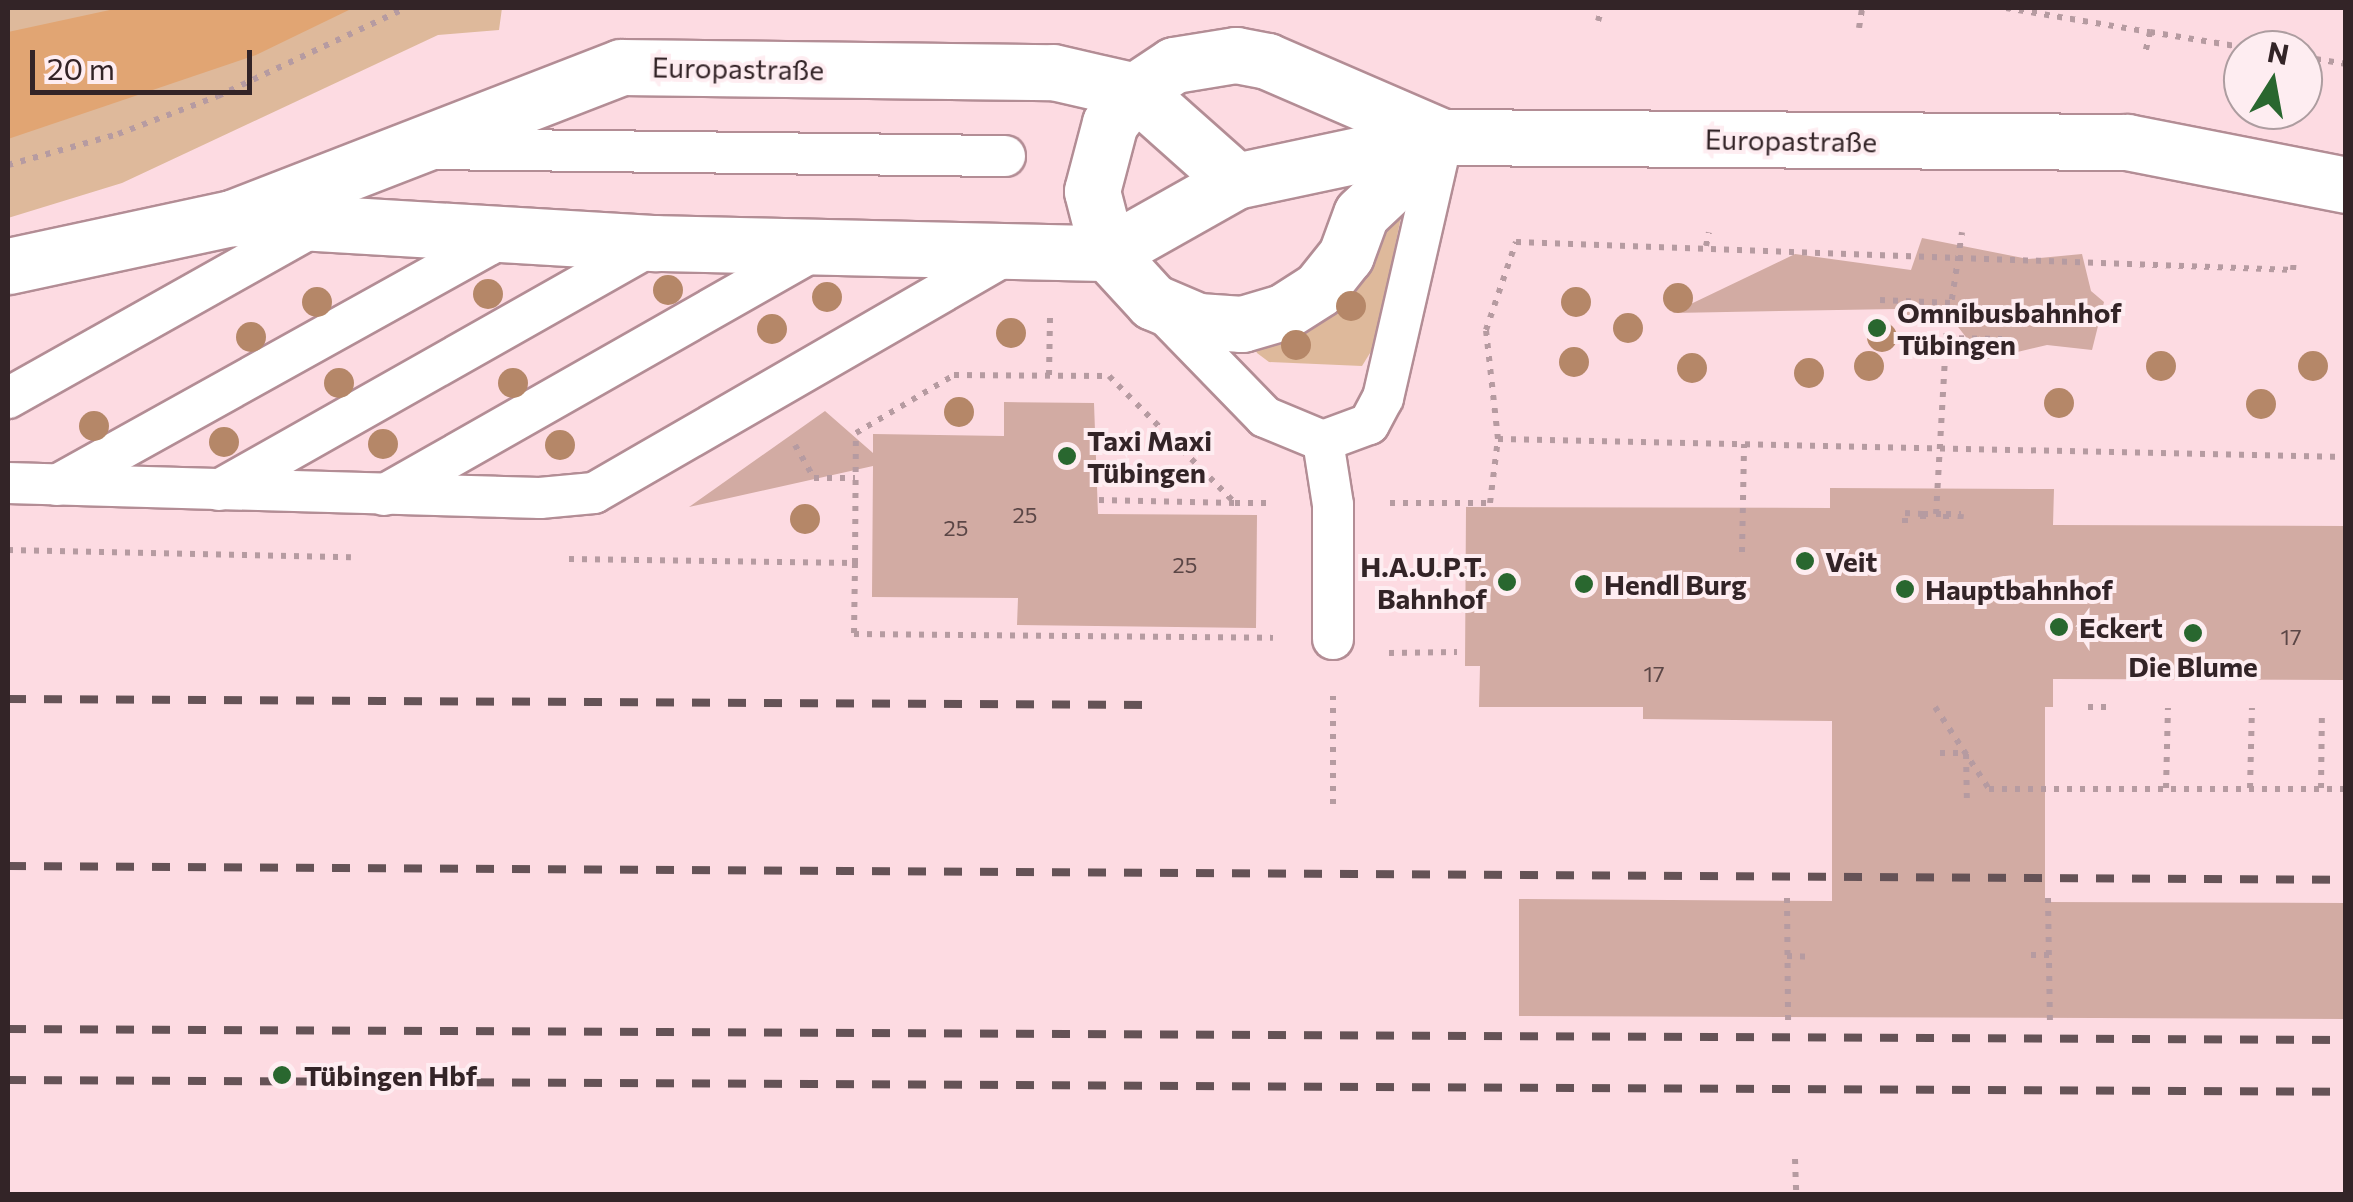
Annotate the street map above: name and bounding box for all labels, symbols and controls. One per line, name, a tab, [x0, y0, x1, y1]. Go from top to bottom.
scale bar	[35, 30, 258, 92]
north arrow	[2223, 30, 2323, 130]
text: N	[2265, 34, 2292, 71]
text: 20 m	[47, 49, 115, 86]
street label: Europastraße	[652, 50, 824, 86]
street label: Europastraße	[1705, 122, 1877, 158]
place label: Omnibusbahnhof Tübingen	[1897, 295, 2122, 361]
marker: Omnibusbahnhof Tübingen	[1866, 317, 1888, 339]
place label: Taxi Maxi Tübingen	[1087, 423, 1212, 489]
marker: Taxi Maxi Tübingen	[1056, 445, 1078, 467]
house number: 25	[1013, 502, 1037, 528]
house number: 25	[944, 515, 968, 541]
place label: Veit	[1825, 544, 1877, 578]
place label: H.A.U.P.T. Bahnhof	[1360, 549, 1487, 615]
marker: Veit	[1794, 550, 1816, 572]
house number: 25	[1173, 552, 1197, 578]
place label: Hendl Burg	[1604, 567, 1747, 601]
marker: H.A.U.P.T. Bahnhof	[1496, 571, 1518, 593]
place label: Hauptbahnhof	[1925, 572, 2113, 606]
marker: Hendl Burg	[1573, 573, 1595, 595]
marker: Hauptbahnhof	[1894, 578, 1916, 600]
place label: Eckert	[2079, 610, 2163, 644]
marker: Eckert	[2048, 616, 2070, 638]
marker: Die Blume	[2182, 622, 2204, 644]
house number: 17	[2280, 624, 2302, 650]
place label: Die Blume	[2128, 649, 2258, 683]
house number: 17	[1643, 661, 1665, 687]
place label: Tübingen Hbf	[304, 1058, 477, 1092]
marker: Tübingen Hbf	[269, 1062, 295, 1088]

